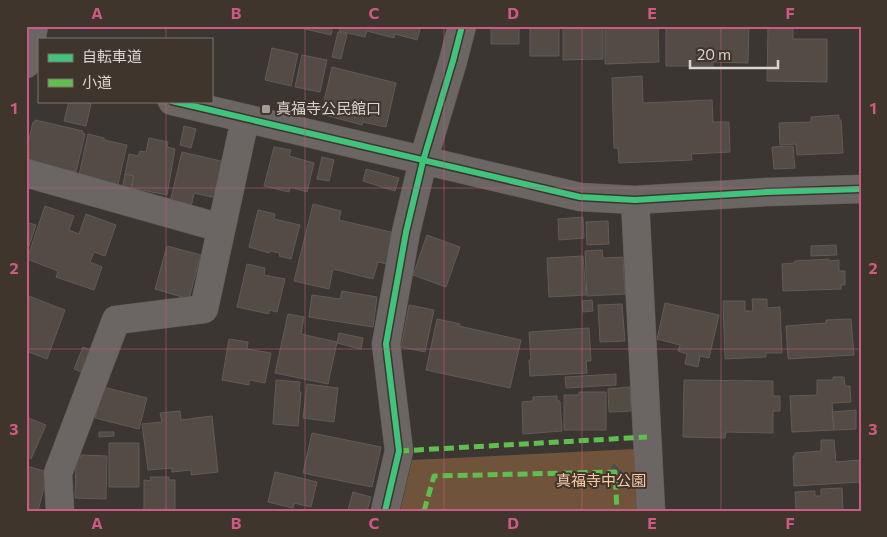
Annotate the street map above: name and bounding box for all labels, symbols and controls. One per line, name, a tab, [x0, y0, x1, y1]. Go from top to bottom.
text: A	[91, 3, 103, 22]
text: B	[231, 3, 242, 22]
text: C	[369, 3, 380, 22]
text: D	[507, 3, 519, 22]
text: E	[647, 3, 657, 22]
text: F	[785, 3, 795, 22]
legend	[38, 38, 212, 102]
scale bar	[690, 38, 777, 70]
text: 20 m	[697, 45, 731, 63]
text: 自転車道	[82, 47, 142, 65]
text: 小道	[82, 73, 112, 91]
text: 1	[10, 98, 18, 117]
text: 1	[869, 98, 877, 117]
place label: 真福寺公民館口	[276, 99, 381, 117]
marker: 真福寺公民館口	[260, 103, 272, 115]
text: 2	[9, 258, 19, 277]
text: 2	[868, 258, 878, 277]
text: 3	[9, 419, 19, 438]
text: 3	[868, 419, 878, 438]
park label: 真福寺中公園	[556, 471, 646, 489]
text: A	[91, 513, 103, 532]
text: B	[231, 513, 242, 532]
text: C	[369, 513, 380, 532]
text: D	[507, 513, 519, 532]
text: E	[647, 513, 657, 532]
text: F	[785, 513, 795, 532]

